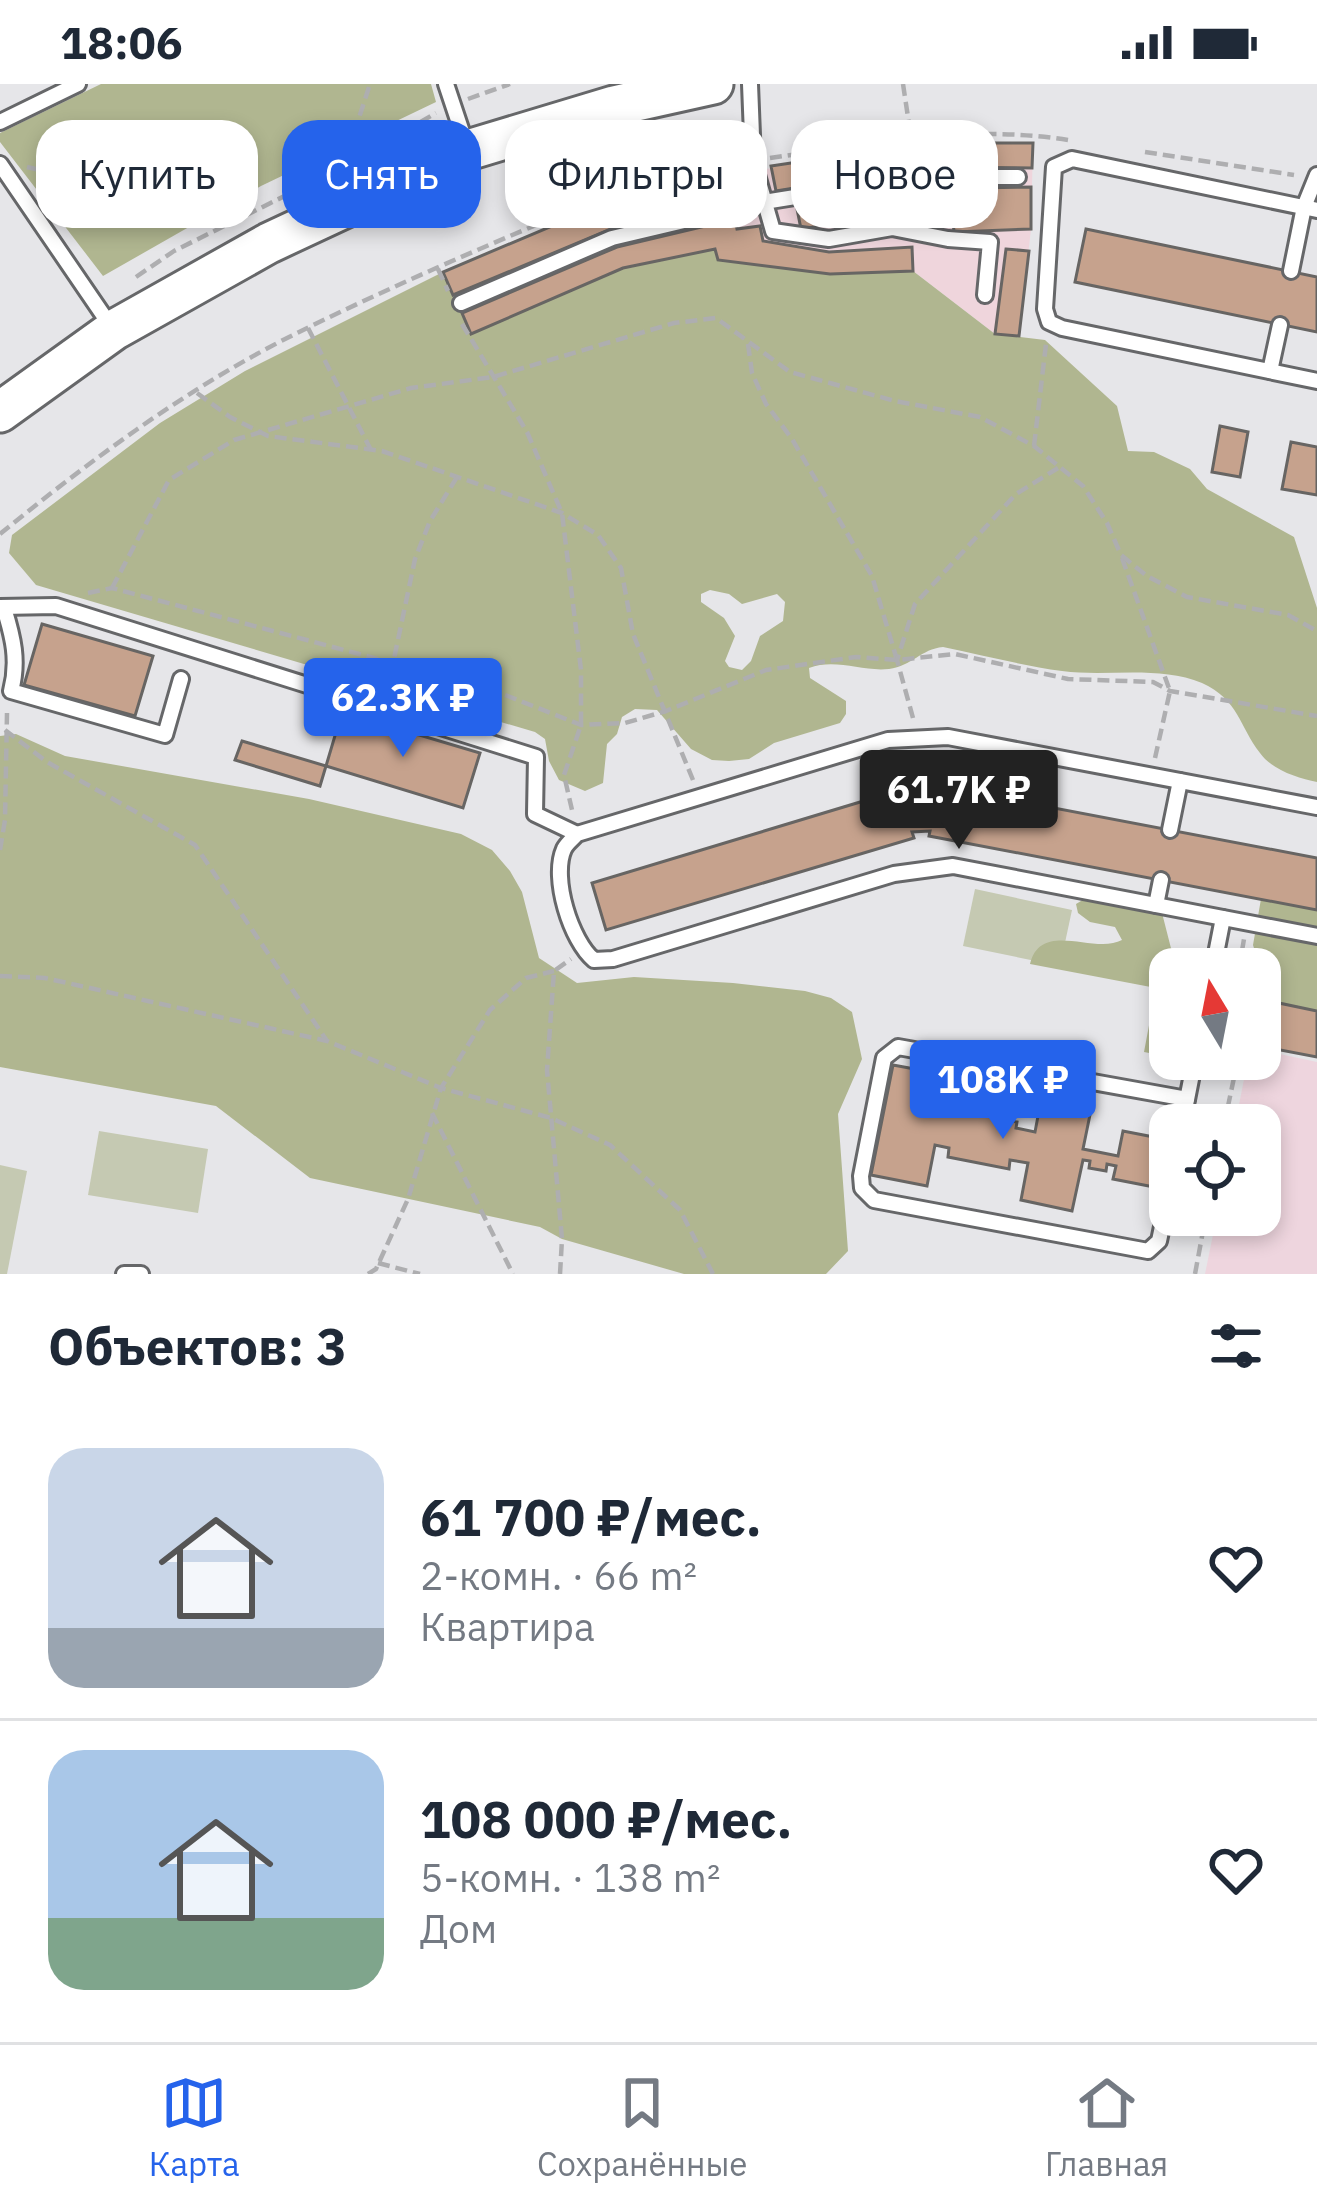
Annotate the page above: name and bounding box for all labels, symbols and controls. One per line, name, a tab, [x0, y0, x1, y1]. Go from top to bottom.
text: 18:06	[60, 13, 183, 71]
chip: Купить	[36, 120, 258, 228]
chip: Снять	[282, 120, 481, 228]
chip: Фильтры	[505, 120, 767, 228]
chip: Новое	[791, 120, 998, 228]
pin: 62.3K ₽	[292, 658, 514, 760]
text: 62.3K ₽	[331, 671, 475, 722]
pin: 61.7K ₽	[848, 750, 1070, 852]
text: 61.7K ₽	[887, 763, 1031, 814]
north arrow	[1149, 948, 1281, 1080]
map controls	[1149, 948, 1281, 1236]
pin: 108K ₽	[905, 1040, 1101, 1142]
text: 108K ₽	[937, 1053, 1069, 1104]
button: locate	[1149, 1104, 1281, 1236]
text: Объектов: 3	[48, 1313, 347, 1379]
icon: filters	[1203, 1313, 1269, 1379]
text: 61 700 ₽/мес.	[420, 1484, 762, 1550]
icon: home	[144, 1496, 288, 1640]
icon: heart	[1203, 1535, 1269, 1601]
text: 2-комн. · 66 m²	[420, 1550, 697, 1601]
text: Квартира	[420, 1601, 595, 1652]
text: 108 000 ₽/мес.	[420, 1786, 792, 1852]
icon: home	[144, 1798, 288, 1942]
icon: heart	[1203, 1837, 1269, 1903]
text: 5-комн. · 138 m²	[420, 1852, 720, 1903]
text: Дом	[420, 1903, 497, 1954]
tab: Карта	[149, 2070, 240, 2185]
tab: Сохранённые	[537, 2070, 747, 2185]
tab: Главная	[1045, 2070, 1168, 2185]

